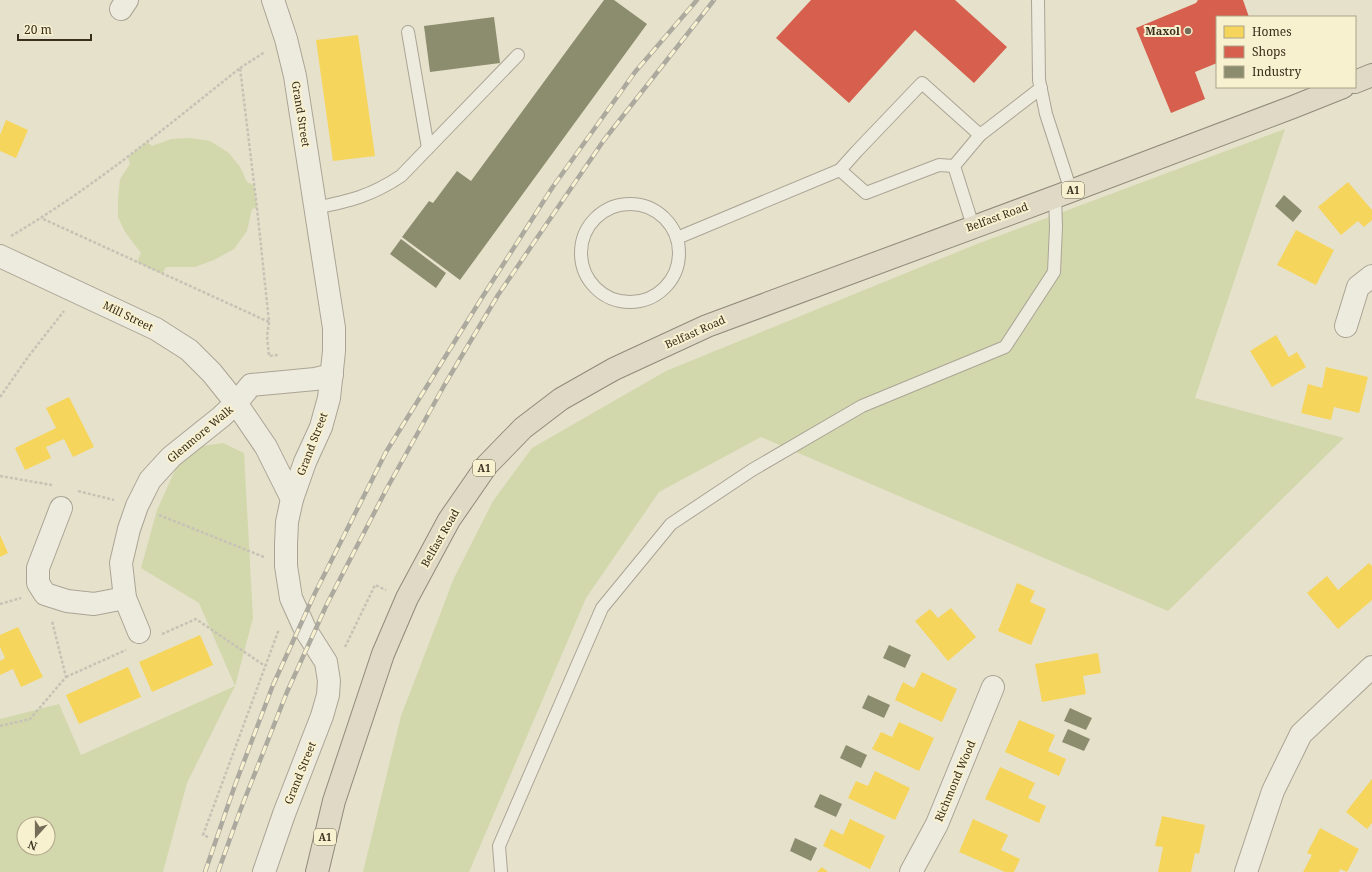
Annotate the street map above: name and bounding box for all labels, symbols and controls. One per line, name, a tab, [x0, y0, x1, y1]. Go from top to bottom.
scale bar	[18, 16, 91, 42]
legend	[1216, 16, 1356, 88]
text: 20 m	[24, 21, 52, 38]
place label: Maxol	[1145, 23, 1180, 38]
text: Homes	[1252, 23, 1292, 40]
marker: Maxol	[1183, 26, 1193, 36]
text: Shops	[1252, 43, 1286, 60]
text: Industry	[1252, 63, 1301, 80]
street label: Grand Street	[289, 80, 314, 148]
road number: A1	[1062, 182, 1084, 198]
street label: Belfast Road	[964, 198, 1030, 235]
street label: Mill Street	[101, 297, 156, 334]
street label: Belfast Road	[662, 311, 728, 352]
street label: Glenmore Walk	[164, 401, 236, 466]
street label: Grand Street	[293, 410, 330, 478]
road number: A1	[473, 460, 495, 476]
street label: Belfast Road	[417, 506, 462, 570]
street label: Richmond Wood	[931, 738, 979, 824]
street label: Grand Street	[280, 739, 319, 806]
north arrow	[16, 816, 56, 856]
road number: A1	[314, 829, 336, 845]
text: N	[25, 837, 39, 854]

